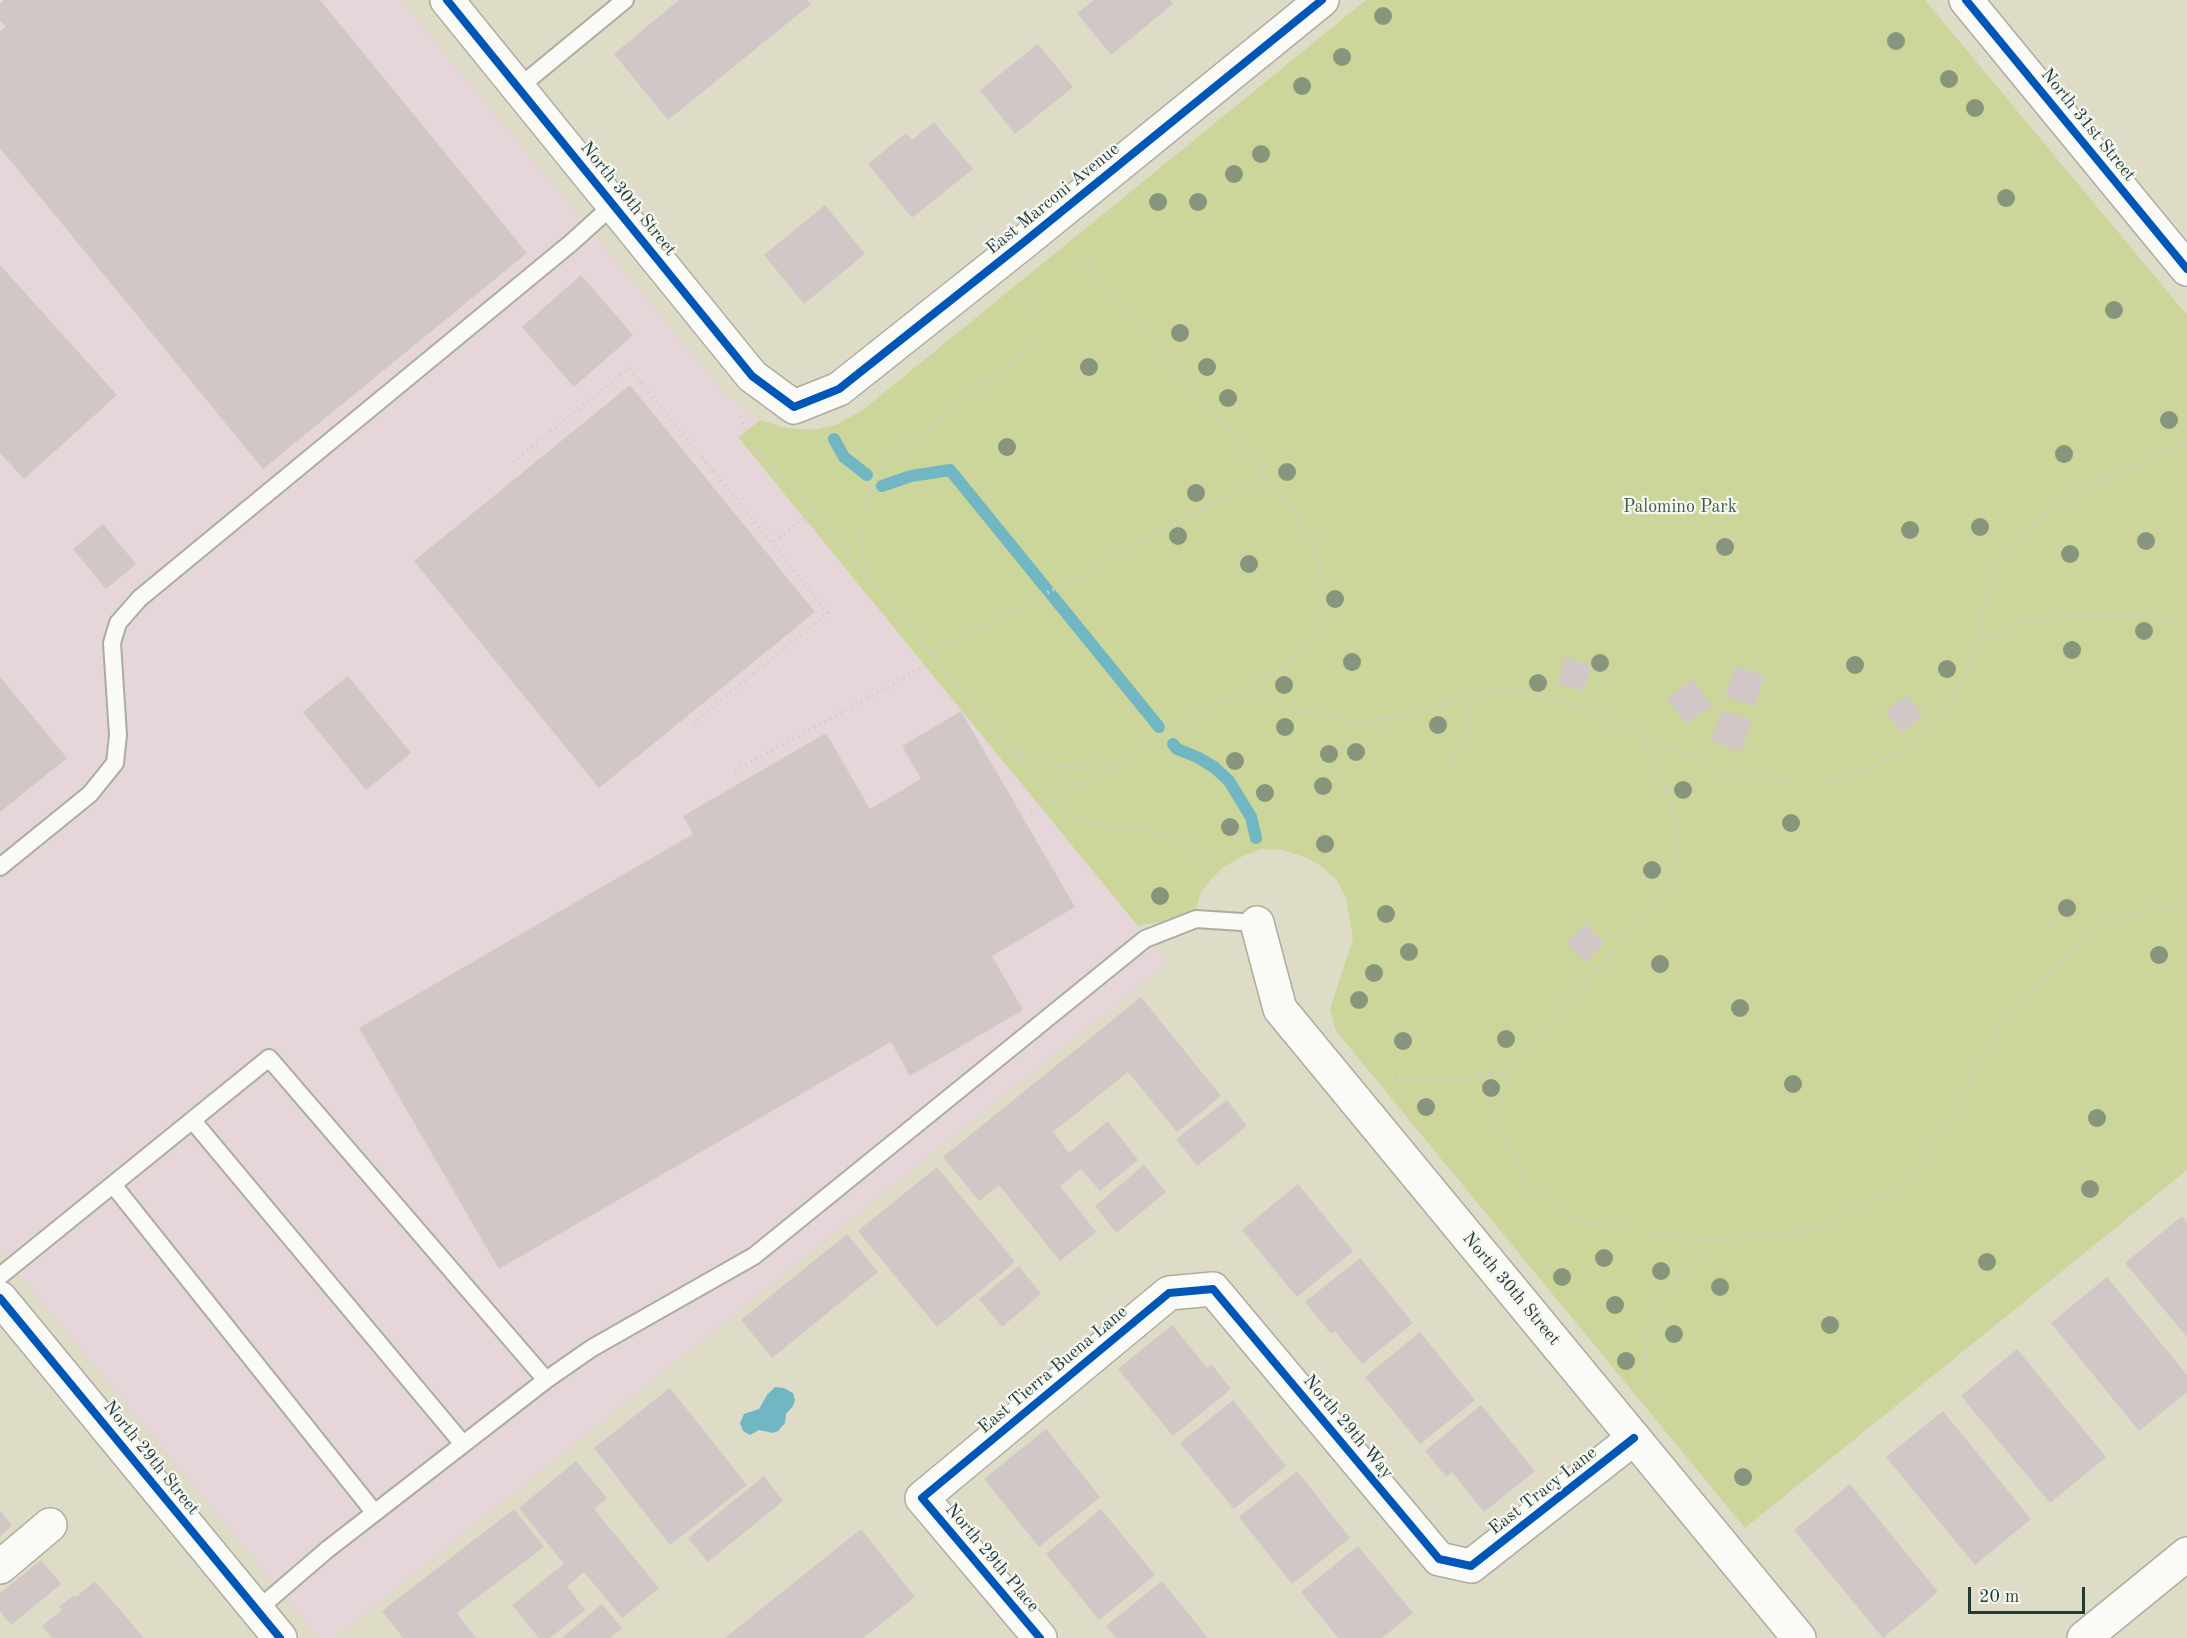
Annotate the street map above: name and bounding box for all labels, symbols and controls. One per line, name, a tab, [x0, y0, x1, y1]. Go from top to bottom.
street label: North 31st Street	[2036, 64, 2140, 186]
street label: North 30th Street	[575, 137, 681, 261]
street label: East Marconi Avenue	[982, 139, 1124, 259]
park label: Palomino Park	[1623, 496, 1737, 518]
street label: North 30th Street	[1457, 1228, 1565, 1350]
street label: East Tierra Buena Lane	[974, 1301, 1132, 1439]
street label: North 29th Way	[1298, 1371, 1398, 1483]
street label: North 29th Street	[98, 1396, 204, 1520]
street label: East Tracy Lane	[1485, 1442, 1601, 1540]
street label: North 29th Place	[940, 1499, 1044, 1617]
scale bar	[1971, 1575, 2088, 1613]
text: 20 m	[1979, 1588, 2019, 1606]

